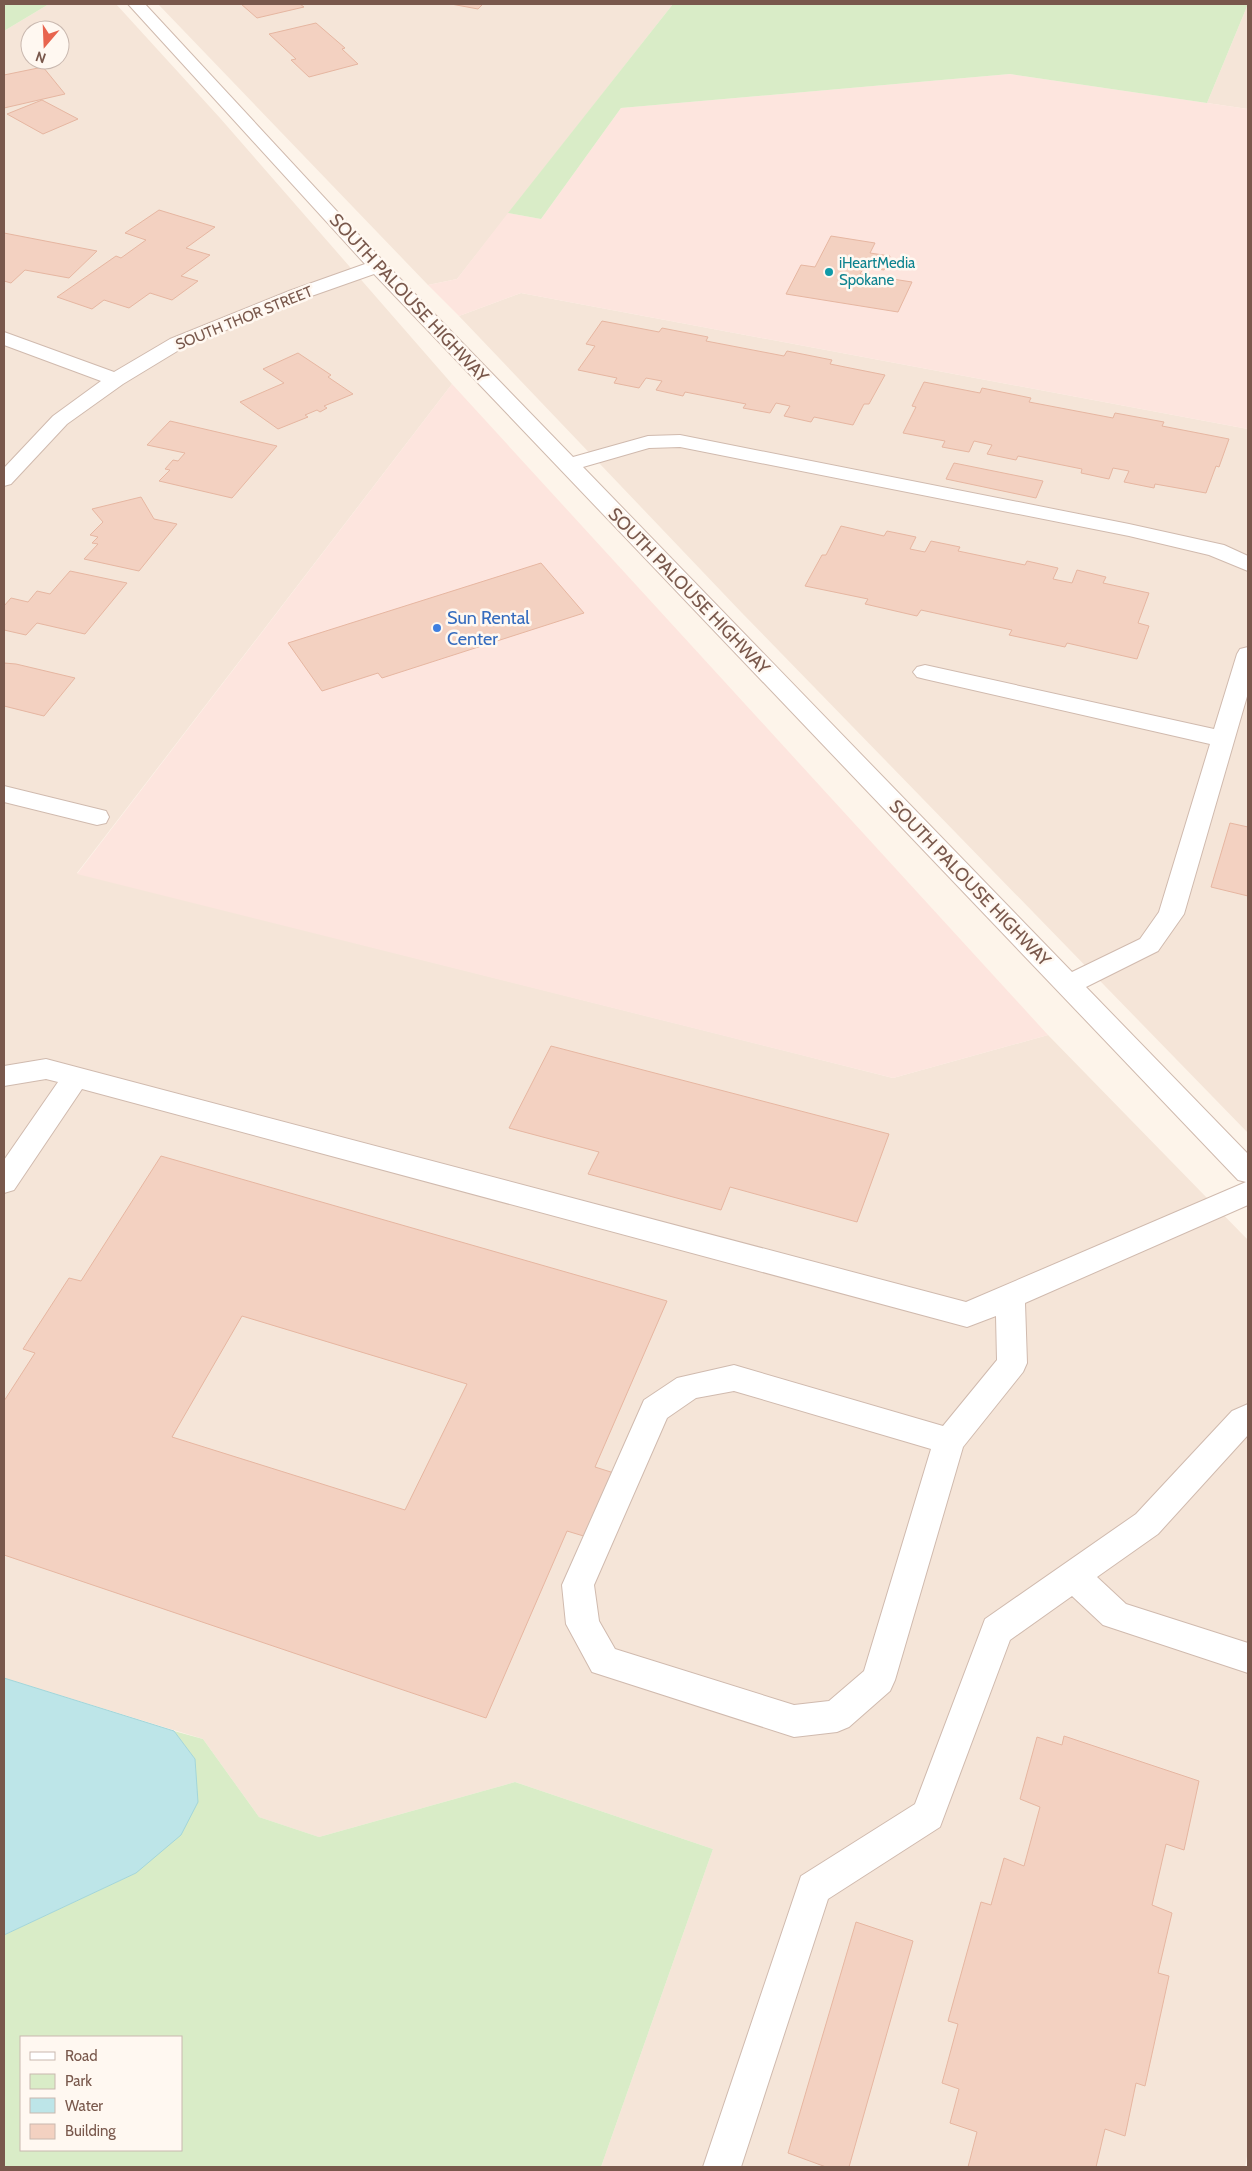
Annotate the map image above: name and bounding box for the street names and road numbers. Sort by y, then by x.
street label: SOUTH PALOUSE HIGHWAY [325,209,494,388]
street label: SOUTH THOR STREET [173,282,315,354]
street label: SOUTH PALOUSE HIGHWAY [604,503,775,679]
street label: SOUTH PALOUSE HIGHWAY [885,795,1056,971]

